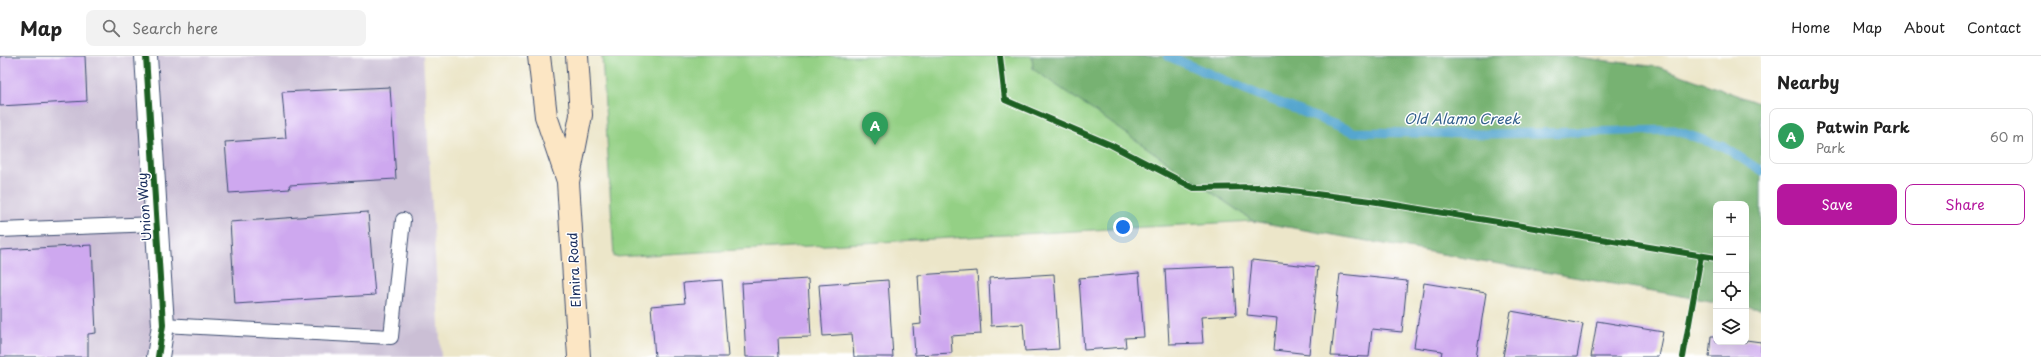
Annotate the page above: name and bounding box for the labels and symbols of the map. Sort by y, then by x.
water label: Old Alamo Creek [1404,108,1521,129]
pin: A [862,112,888,145]
street label: Union Way [132,172,155,242]
your location [1113,217,1133,237]
street label: Elmira Road [562,232,585,308]

